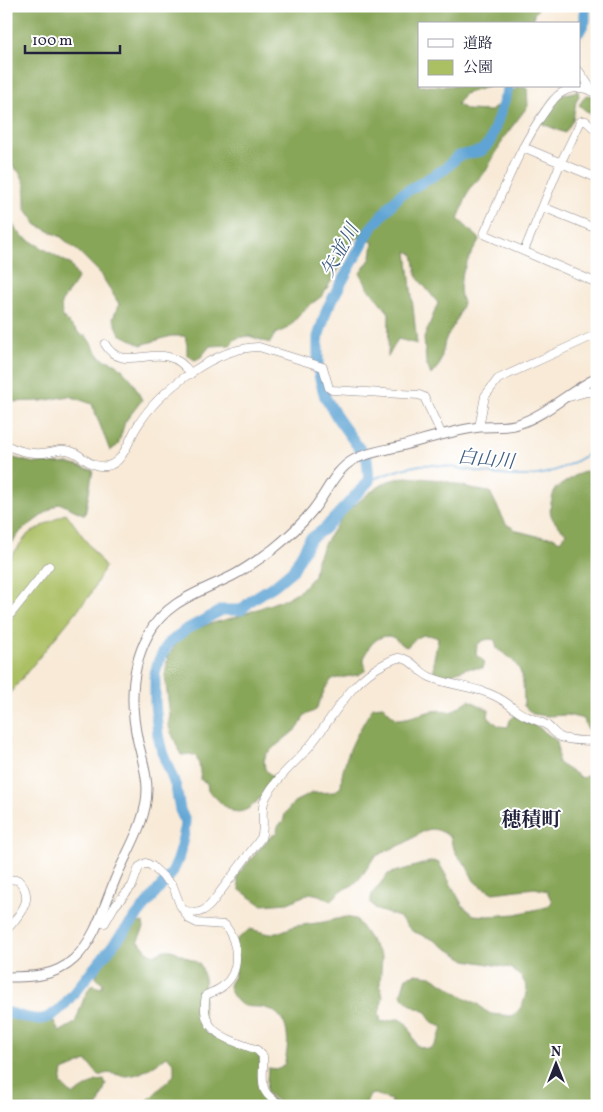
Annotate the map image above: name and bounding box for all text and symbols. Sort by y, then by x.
scale bar [25,22,120,54]
legend [418,22,580,88]
text: 100 m [32,31,72,52]
text: 道路 [463,34,493,55]
text: 公園 [463,58,493,79]
water label: 矢並川 [316,218,367,282]
water label: 白山川 [456,444,517,476]
district label: 穂積町 [501,807,562,835]
north arrow [530,1040,580,1090]
text: N [551,1043,561,1062]

